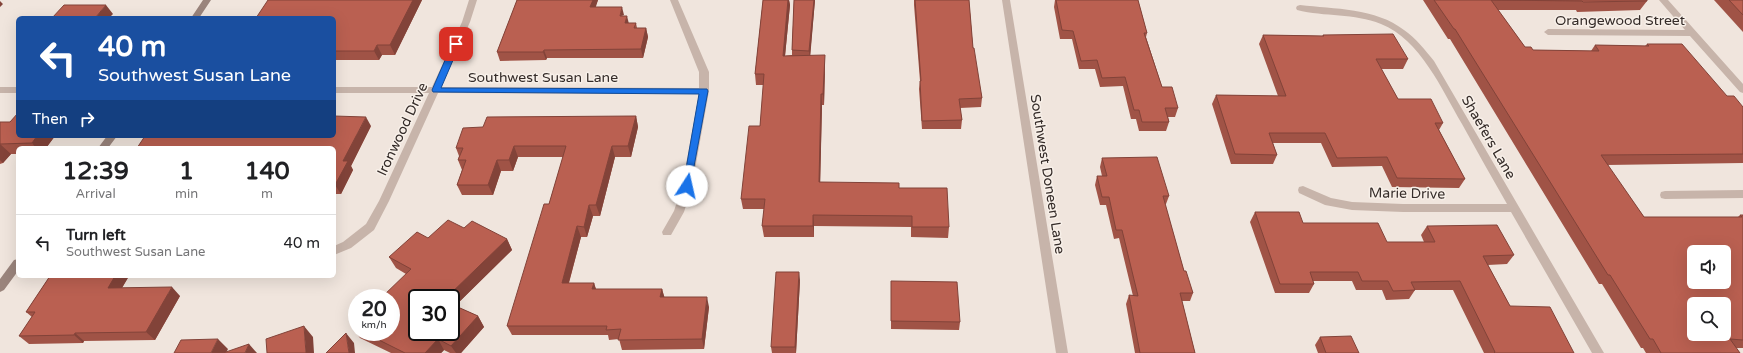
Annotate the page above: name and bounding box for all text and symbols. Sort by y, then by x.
street label: Orangewood Street [1555,12,1686,29]
pin [439,27,473,61]
text: 40 m [98,30,166,64]
icon: left [32,32,84,84]
icon: arrive [445,33,467,55]
text: Southwest Susan Lane [98,64,291,86]
street label: Southwest Susan Lane [468,69,618,86]
street label: Ironwood Drive [373,80,432,179]
street label: Shaefers Lane [1458,92,1519,182]
street label: Southwest Doneen Lane [1026,93,1069,255]
icon: right [76,108,98,130]
text: Then [32,110,68,128]
text: 12:39 [62,157,129,186]
text: 1 [179,157,194,186]
text: 140 [244,157,290,186]
position arrow [666,165,708,207]
street label: Marie Drive [1369,184,1445,203]
text: Arrival [75,186,116,202]
text: min [175,186,198,202]
text: m [261,186,273,202]
text: Turn left [66,226,126,244]
icon: left [32,232,54,254]
text: 40 m [283,234,320,252]
text: Southwest Susan Lane [66,244,205,260]
map controls [1687,245,1731,341]
button: sound [1687,245,1731,289]
speed limit sign: 30 [408,289,460,341]
button: search [1687,297,1731,341]
text: 20 [361,298,387,322]
text: km/h [361,319,387,331]

